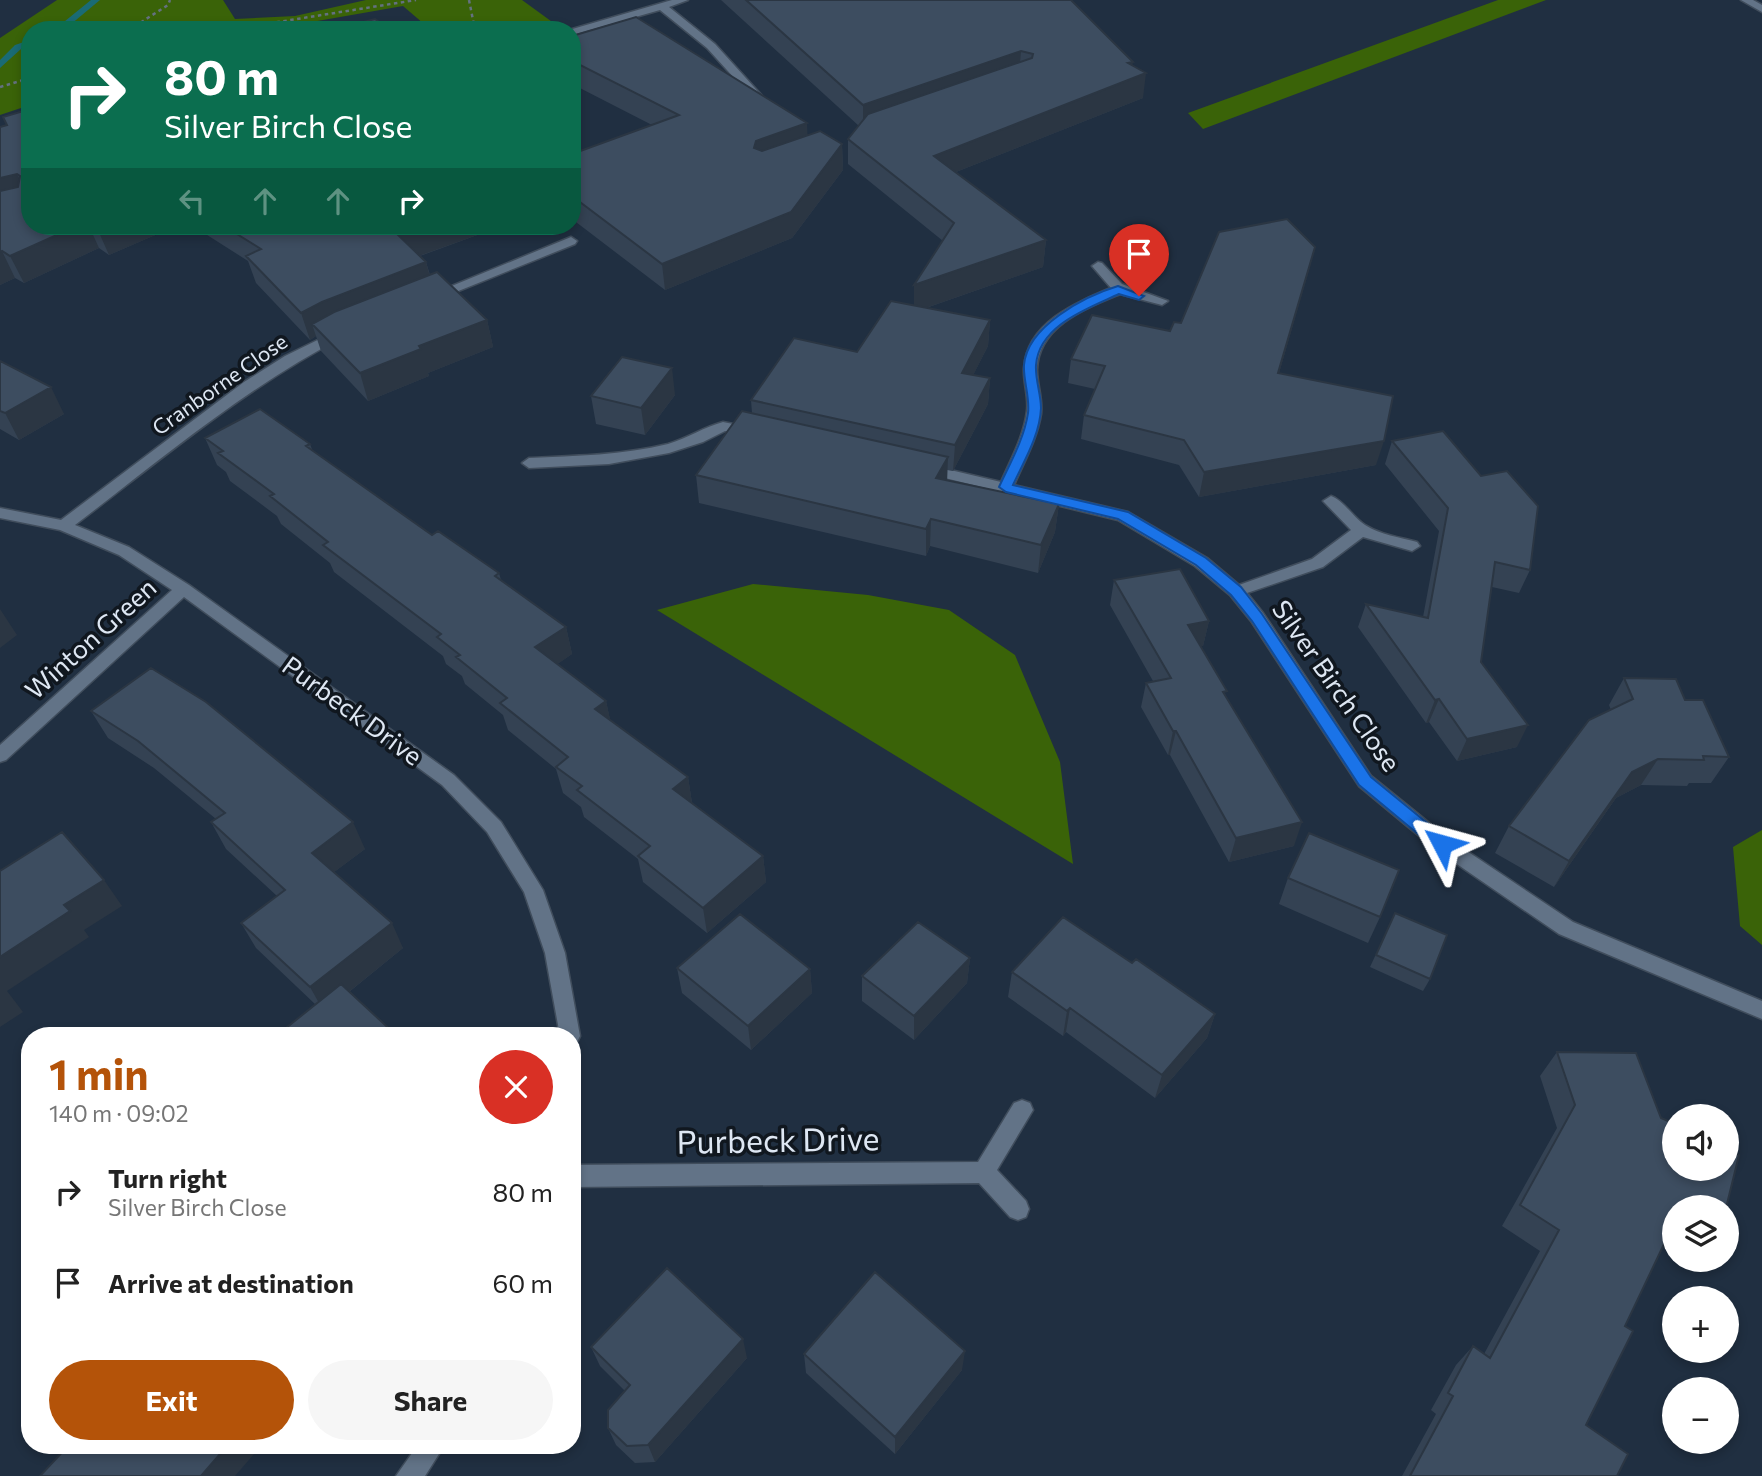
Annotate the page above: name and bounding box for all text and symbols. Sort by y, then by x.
text: 80 m [164,45,279,105]
icon: right [49,49,140,140]
text: Silver Birch Close [164,105,412,145]
icon: left [173,182,211,220]
icon: ahead [246,182,284,220]
icon: ahead [319,182,357,220]
icon: right [392,182,430,220]
pin [1109,224,1169,296]
icon: arrive [1120,235,1158,273]
street label: Cranborne Close [147,328,291,440]
street label: Winton Green [18,571,162,705]
street label: Silver Birch Close [1267,594,1408,777]
street label: Purbeck Drive [277,649,429,771]
position arrow [1405,807,1479,881]
text: 1 min [49,1047,149,1099]
button: close [479,1050,553,1124]
text: 140 m · 09:02 [49,1099,188,1127]
map controls [1662,1104,1739,1454]
button: sound [1662,1104,1739,1181]
street label: Purbeck Drive [676,1117,880,1161]
text: Turn right [108,1162,227,1193]
icon: right [49,1173,87,1211]
text: 80 m [493,1176,553,1207]
text: Silver Birch Close [108,1193,287,1221]
button: layers [1662,1195,1739,1272]
icon: arrive [49,1264,87,1302]
text: Arrive at destination [108,1267,354,1298]
text: 60 m [493,1267,553,1298]
button: + [1662,1286,1739,1363]
button: Exit [49,1360,294,1440]
button: Share [308,1360,553,1440]
button: − [1662,1377,1739,1454]

